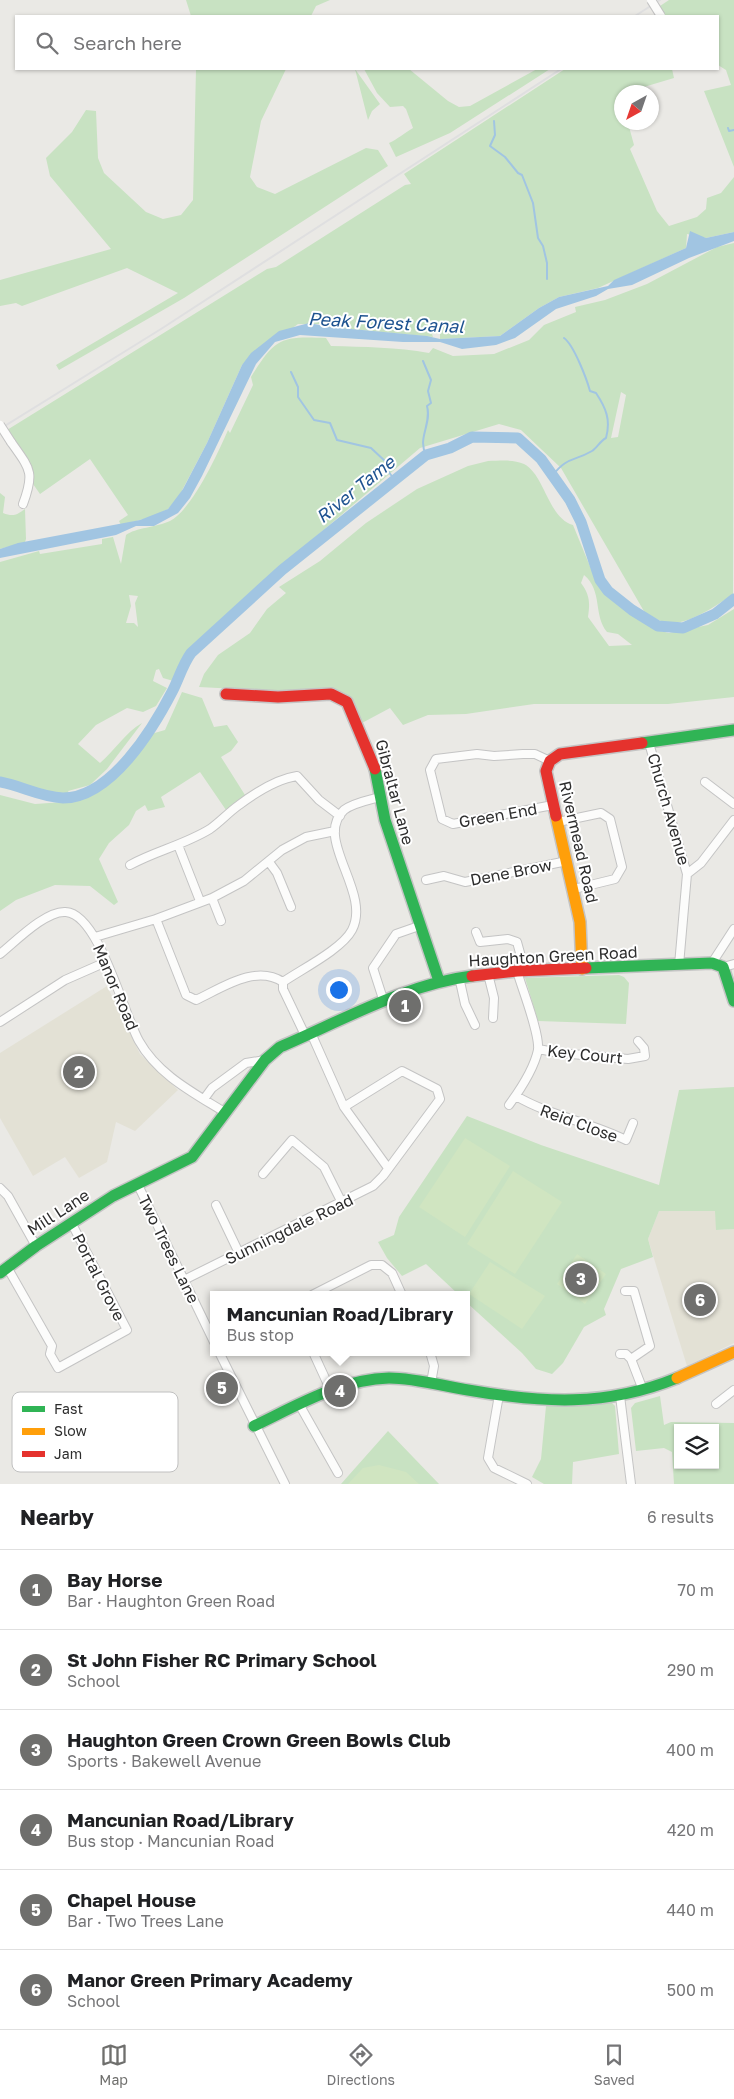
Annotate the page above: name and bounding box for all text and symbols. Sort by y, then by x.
search box [15,15,719,70]
icon: search [33,29,61,57]
text: Search here [73,31,182,54]
north arrow [614,85,659,130]
water label: Peak Forest Canal [307,307,466,337]
water label: River Tame [311,450,400,527]
street label: Gibraltar Lane [371,737,419,847]
street label: Church Avenue [643,751,695,867]
street label: Rivermead Road [555,779,603,905]
street label: Green End [457,798,539,832]
street label: Dene Brow [468,854,554,890]
street label: Manor Road [89,941,143,1033]
street label: Haughton Green Road [468,942,638,970]
your location [326,977,352,1003]
pin: 1 [389,987,421,1025]
street label: Key Court [546,1040,624,1068]
pin: 2 [63,1053,95,1091]
street label: Reid Close [537,1100,621,1146]
street label: Mill Lane [23,1185,93,1239]
street label: Sunningdale Road [222,1189,356,1269]
street label: Two Trees Lane [134,1192,204,1306]
street label: Portal Grove [68,1230,130,1324]
pin: 3 [565,1260,597,1298]
pin: 6 [684,1281,716,1319]
popup [210,1291,470,1356]
text: Mancunian Road/Library [227,1302,453,1325]
text: Bus stop [227,1325,294,1345]
pin: 5 [206,1369,238,1407]
pin: 4 [324,1372,356,1410]
legend [12,1392,178,1472]
text: Fast [54,1400,83,1417]
text: Slow [54,1422,87,1439]
map controls [674,1424,719,1469]
button: layers [674,1424,719,1469]
text: Jam [54,1445,82,1462]
text: Nearby [20,1504,94,1530]
text: 6 results [647,1507,714,1527]
text: Bay Horse [67,1568,162,1591]
text: 1 [32,1580,40,1600]
text: 70 m [677,1580,714,1600]
text: Bar · Haughton Green Road [67,1591,275,1611]
text: St John Fisher RC Primary School [67,1648,377,1671]
text: 2 [31,1660,41,1680]
text: 290 m [667,1660,714,1680]
text: School [67,1671,120,1691]
text: Haughton Green Crown Green Bowls Club [67,1728,451,1751]
text: 3 [31,1740,41,1760]
text: 400 m [666,1740,714,1760]
text: Sports · Bakewell Avenue [67,1751,261,1771]
text: Mancunian Road/Library [67,1808,294,1831]
text: 4 [31,1820,41,1840]
text: 420 m [667,1820,714,1840]
text: Bus stop · Mancunian Road [67,1831,274,1851]
text: Chapel House [67,1888,196,1911]
text: 5 [31,1900,41,1920]
text: 440 m [666,1900,714,1920]
text: Bar · Two Trees Lane [67,1911,224,1931]
text: Manor Green Primary Academy [67,1968,353,1991]
text: 6 [31,1980,41,2000]
text: 500 m [667,1980,714,2000]
text: School [67,1991,120,2011]
tab: Map [99,2041,128,2088]
tab: Directions [327,2041,395,2088]
tab: Saved [594,2041,635,2088]

